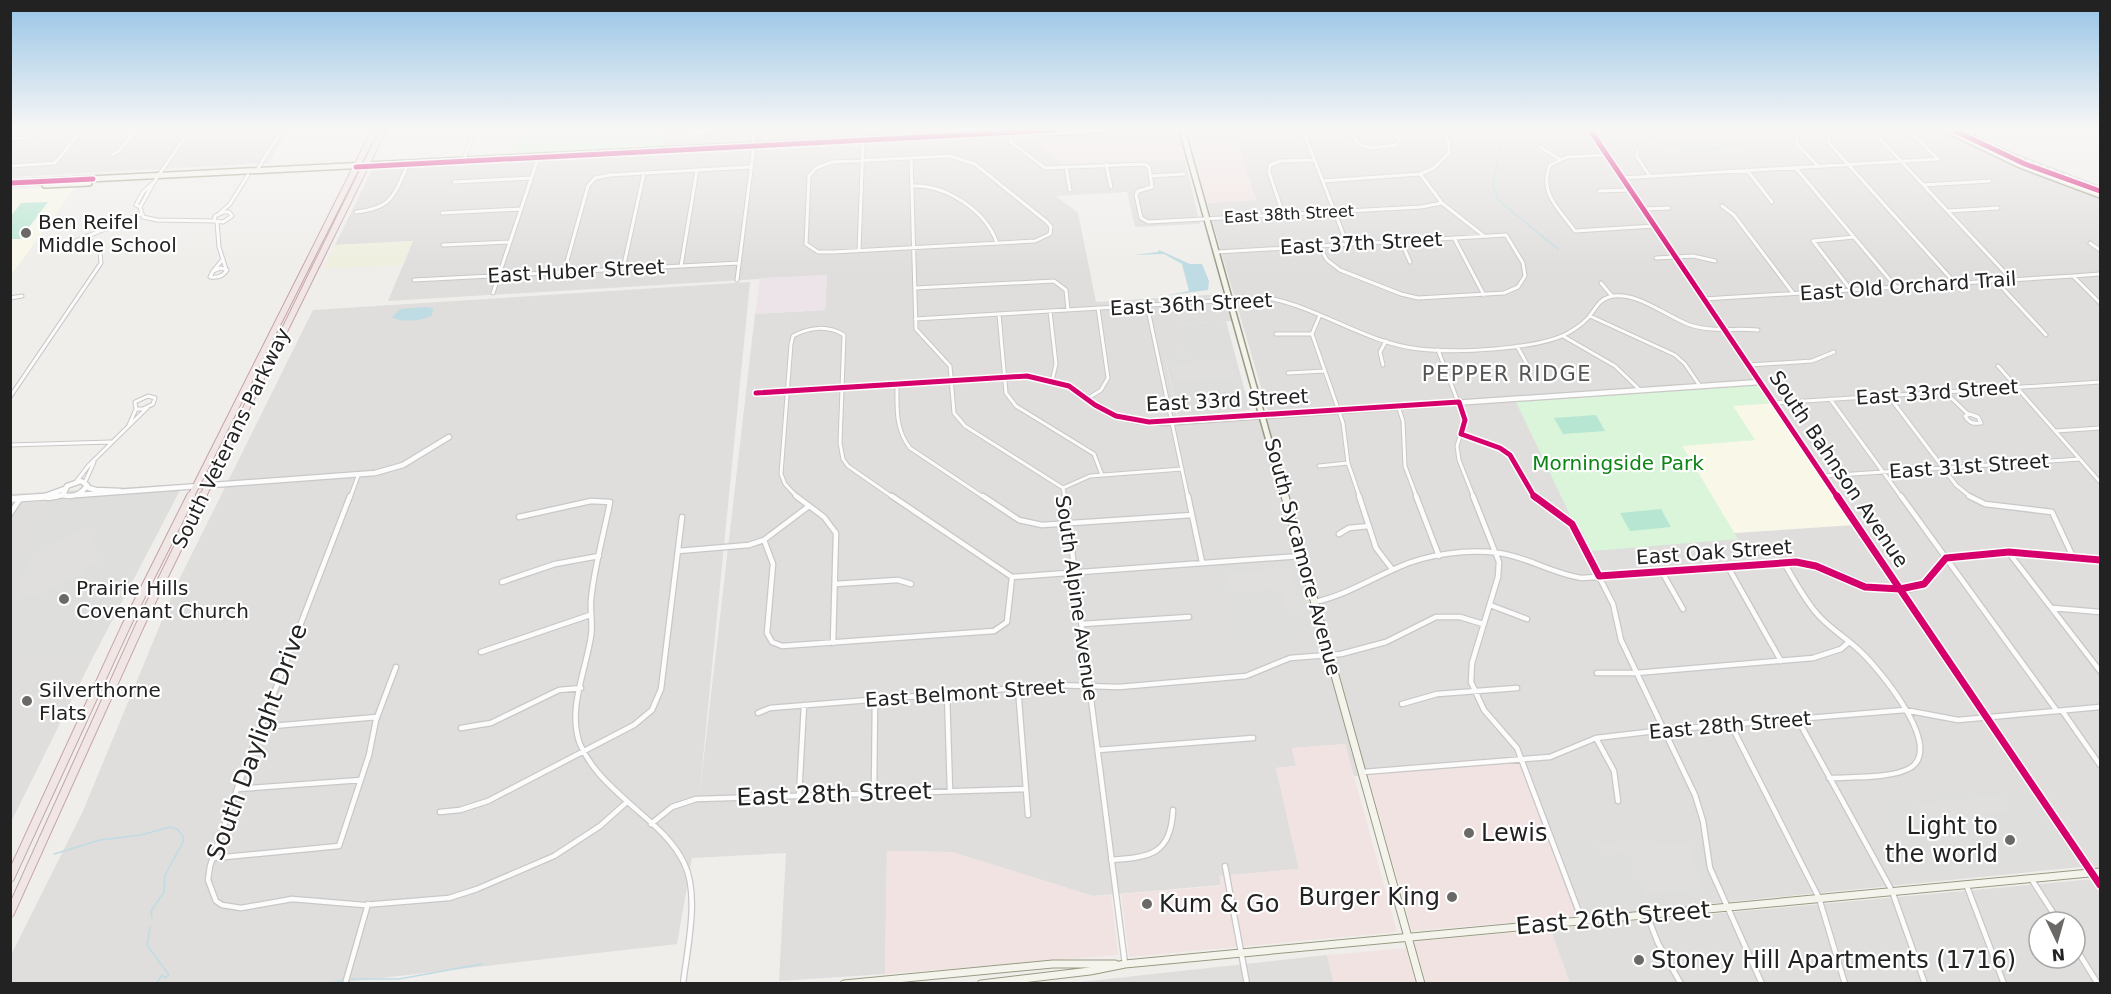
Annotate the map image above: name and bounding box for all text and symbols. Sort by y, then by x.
street label: East 38th Street [1224,201,1354,227]
place label: Ben Reifel Middle School [38,210,177,257]
marker: Ben Reifel Middle School [19,226,33,240]
street label: East 37th Street [1279,227,1443,259]
street label: East Huber Street [487,254,665,288]
street label: East Old Orchard Trail [1799,266,2017,306]
street label: East 36th Street [1109,288,1273,320]
street label: South Veterans Parkway [167,324,295,552]
district label: PEPPER RIDGE [1422,362,1592,386]
street label: South Bahnson Avenue [1764,366,1914,572]
street label: East 33rd Street [1855,374,2019,410]
street label: East 33rd Street [1145,384,1309,416]
street label: South Sycamore Avenue [1260,436,1346,678]
street label: East 31st Street [1888,448,2050,484]
park label: Morningside Park [1532,451,1704,475]
street label: South Alpine Avenue [1051,494,1103,702]
street label: East Oak Street [1635,535,1793,569]
place label: Prairie Hills Covenant Church [76,576,249,623]
marker: Prairie Hills Covenant Church [57,592,71,606]
street label: South Daylight Drive [201,620,313,864]
street label: East Belmont Street [864,674,1066,712]
place label: Silverthorne Flats [39,678,161,725]
marker: Silverthorne Flats [20,694,34,708]
street label: East 28th Street [1648,706,1812,744]
street label: East 28th Street [736,777,932,811]
place label: Light to the world [1885,812,1998,868]
place label: Lewis [1481,819,1548,847]
marker: Lewis [1462,826,1476,840]
marker: Light to the world [2003,833,2017,847]
place label: Burger King [1299,883,1440,911]
place label: Kum & Go [1159,890,1279,918]
marker: Burger King [1445,890,1459,904]
street label: East 26th Street [1515,896,1711,940]
marker: Kum & Go [1140,897,1154,911]
north arrow [2027,910,2087,970]
text: N [2051,944,2066,964]
place label: Stoney Hill Apartments (1716) [1651,946,2016,974]
marker: Stoney Hill Apartments (1716) [1632,953,1646,967]

